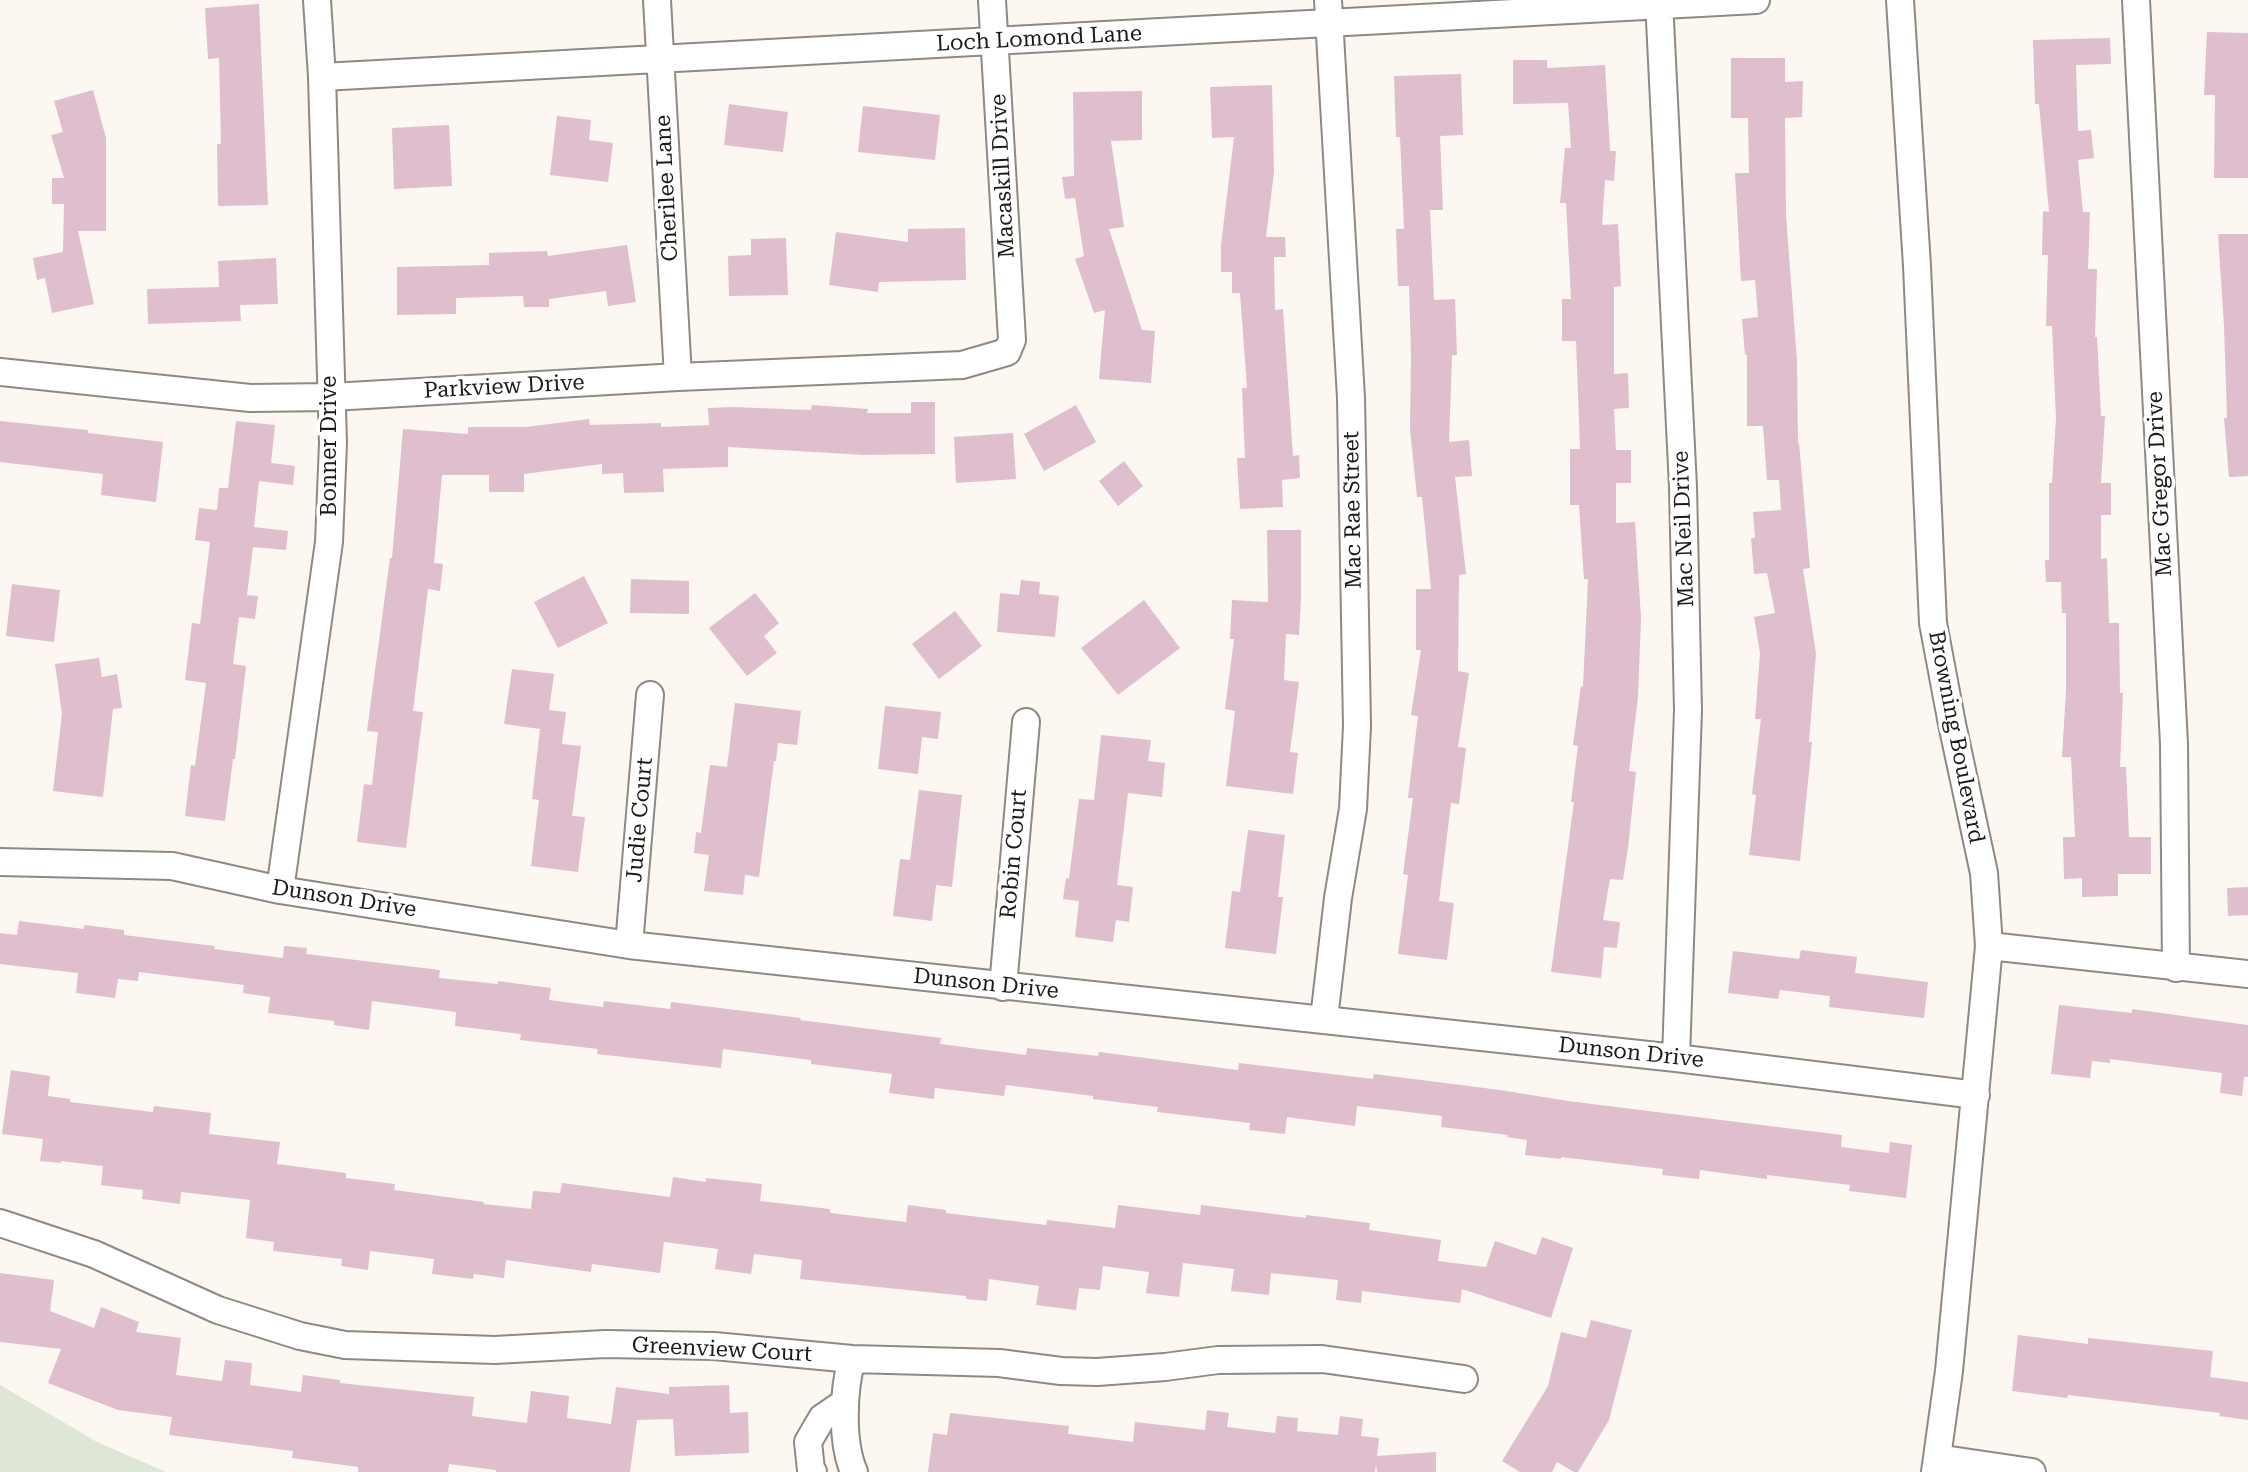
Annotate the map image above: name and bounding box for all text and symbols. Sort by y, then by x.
street label: Loch Lomond Lane [935,20,1143,58]
street label: Macaskill Drive [986,93,1020,259]
street label: Cherilee Lane [650,114,684,262]
street label: Parkview Drive [423,370,585,404]
street label: Bonner Drive [317,376,343,516]
street label: Mac Gregor Drive [2142,391,2178,577]
street label: Mac Rae Street [1338,431,1368,589]
street label: Mac Neil Drive [1668,450,1700,608]
street label: Browning Boulevard [1922,628,1990,846]
street label: Judie Court [621,756,659,884]
street label: Robin Court [995,788,1033,920]
street label: Dunson Drive [270,875,418,923]
street label: Dunson Drive [912,963,1060,1005]
street label: Dunson Drive [1557,1032,1705,1074]
street label: Greenview Court [631,1332,813,1368]

